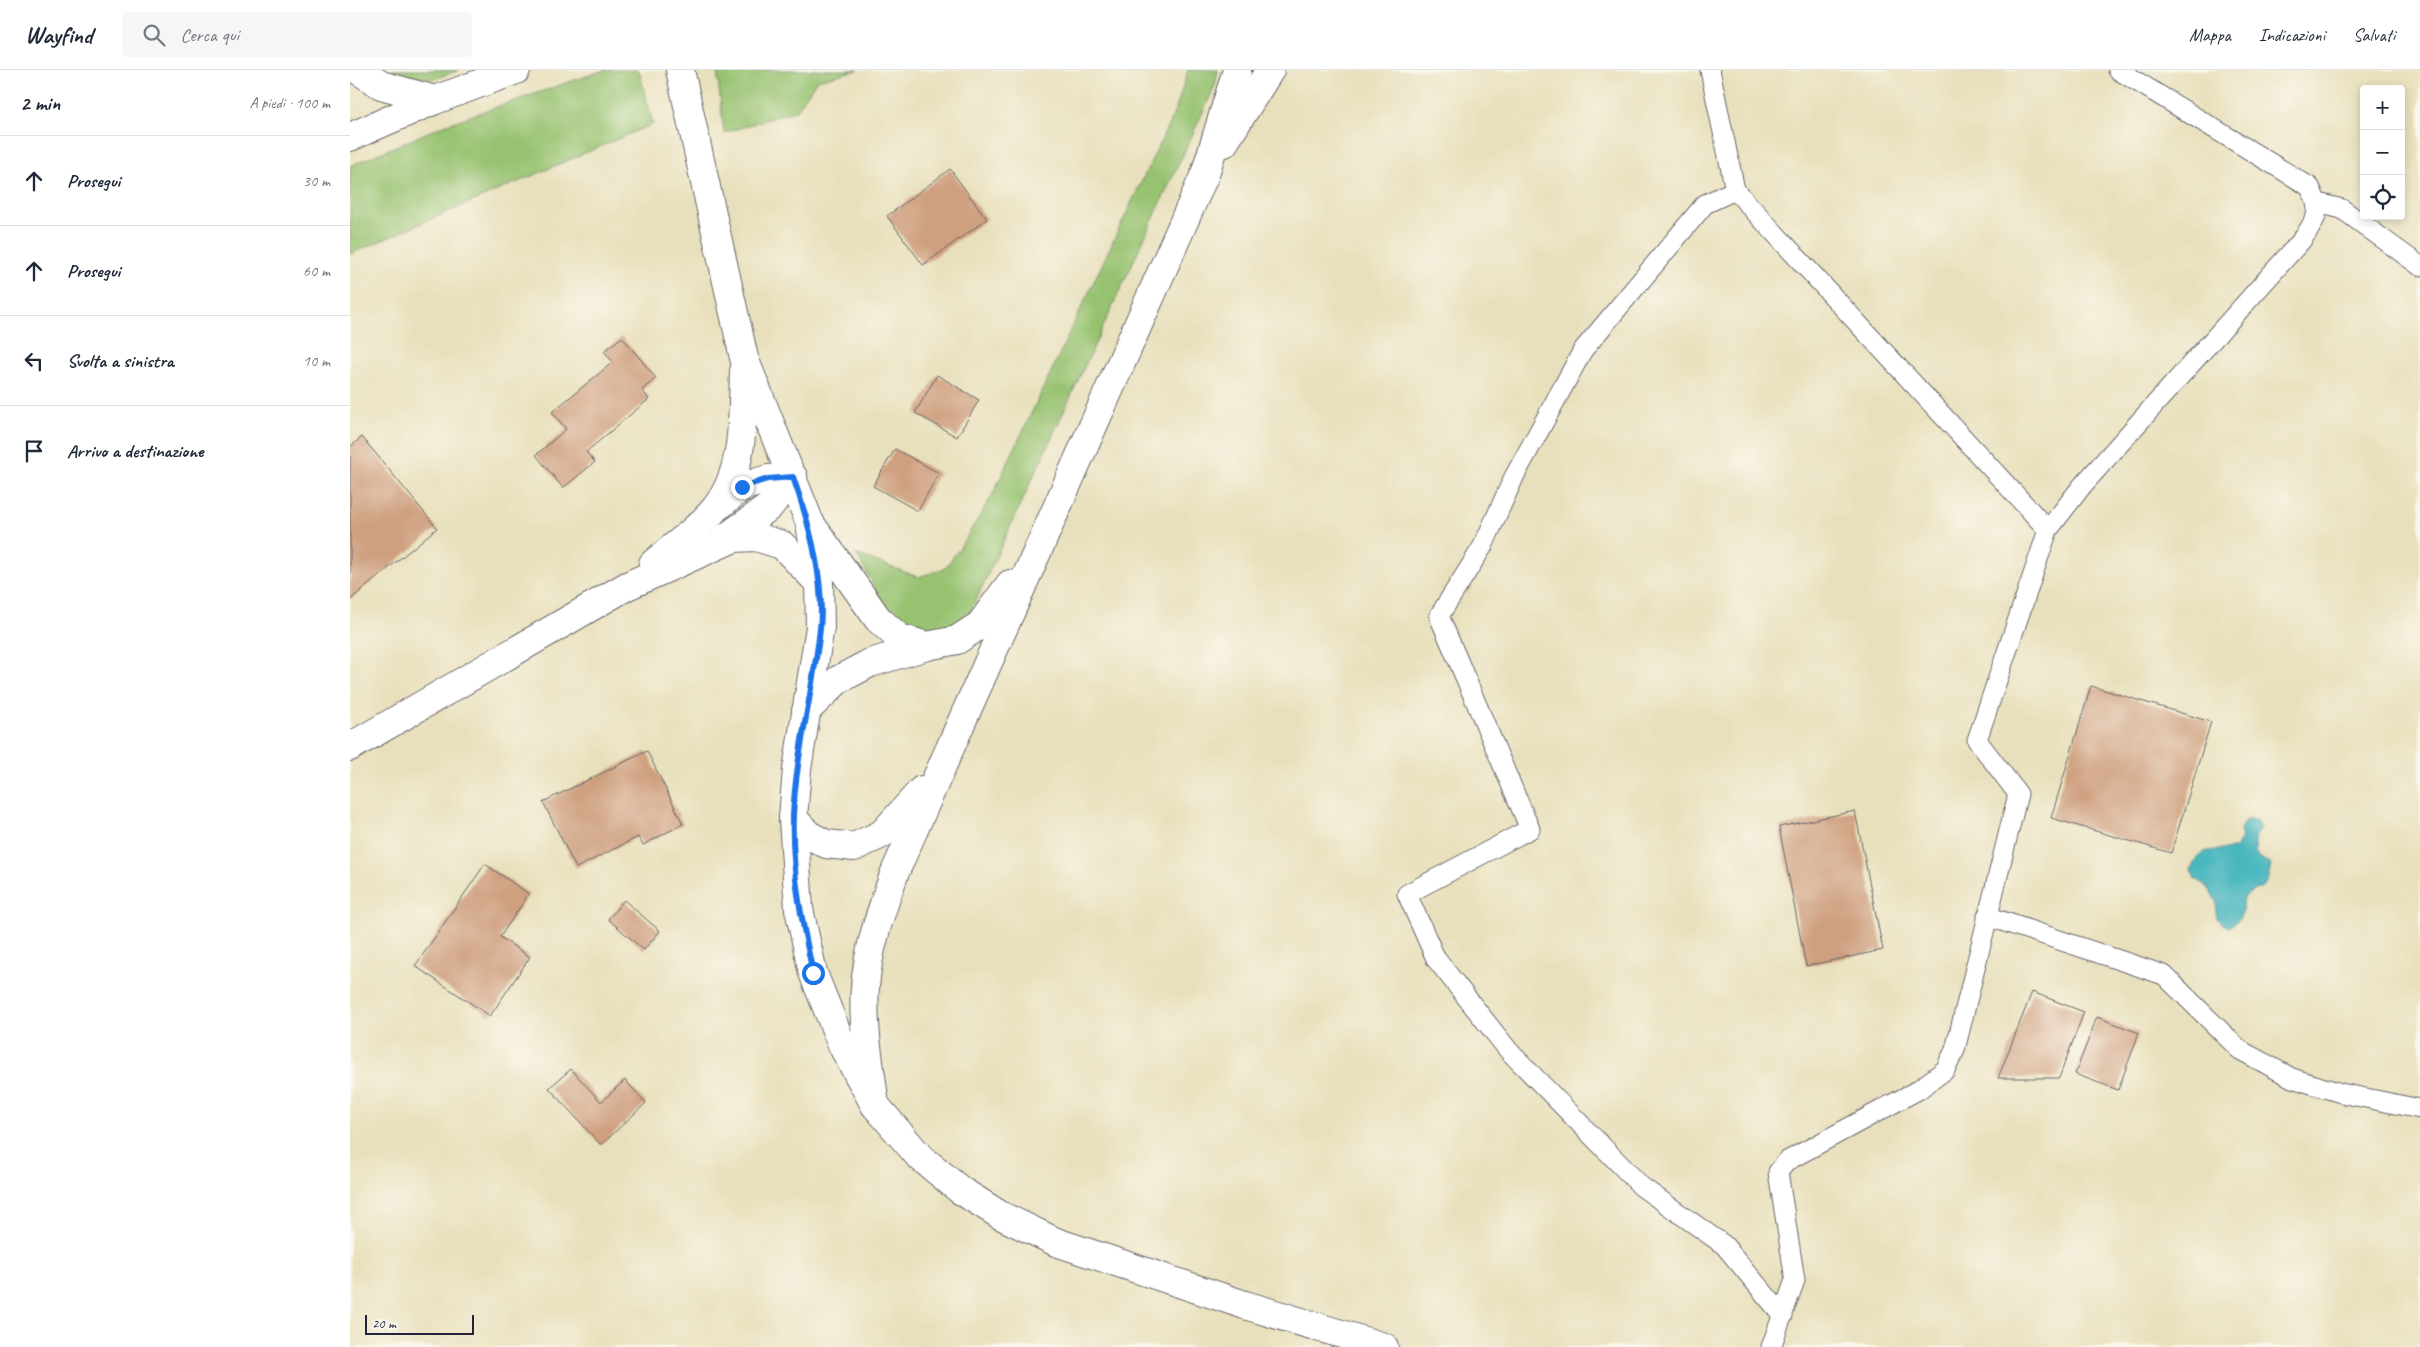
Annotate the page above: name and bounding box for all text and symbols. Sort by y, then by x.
search box [122,12,472,57]
text: Wayfind [25,20,92,50]
icon: search [140,21,168,49]
text: Cerca qui [180,23,239,47]
text: Mappa [2189,24,2231,46]
text: Indicazioni [2259,24,2325,46]
text: Salvati [2353,24,2395,46]
map controls [2360,85,2405,220]
button: + [2360,85,2405,130]
text: 2 min [20,90,60,116]
text: A piedi · 100 m [249,93,330,113]
button: − [2360,130,2405,175]
icon: ahead [20,167,48,195]
text: Prosegui [67,169,120,193]
text: 30 m [303,171,330,191]
button: locate [2360,175,2405,220]
icon: ahead [20,257,48,285]
text: Prosegui [67,259,120,283]
text: 60 m [303,261,330,281]
icon: left [20,347,48,375]
text: Svolta a sinistra [67,349,174,373]
text: 10 m [303,351,330,371]
icon: arrive [20,437,48,465]
text: Arrivo a destinazione [67,439,203,463]
route end [731,476,754,499]
route start [802,962,825,985]
scale bar [365,1312,474,1335]
text: 20 m [372,1315,396,1332]

